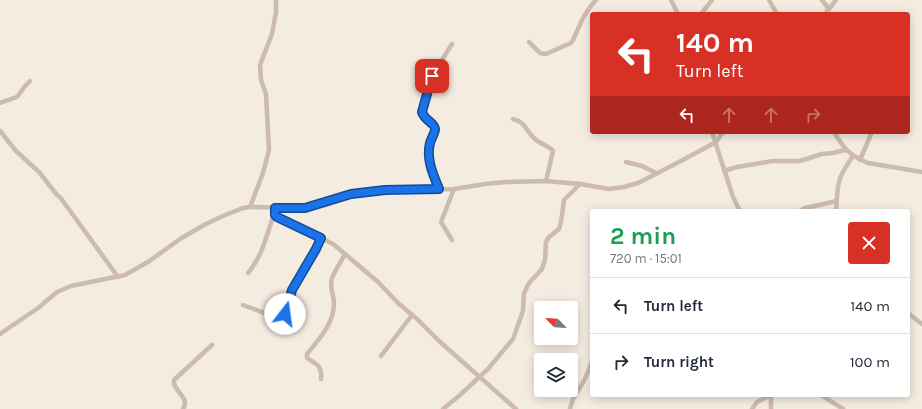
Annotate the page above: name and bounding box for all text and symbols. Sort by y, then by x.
text: 140 m [676,26,754,59]
icon: left [610,28,662,80]
pin [415,59,449,93]
text: Turn left [676,60,744,82]
icon: arrive [421,65,443,87]
icon: left [676,104,698,126]
icon: ahead [718,104,740,126]
icon: ahead [760,104,782,126]
icon: right [802,104,824,126]
text: 2 min [610,222,676,250]
button: close [848,222,890,264]
text: 720 m · 15:01 [610,251,682,266]
position arrow [264,293,306,335]
icon: left [610,295,632,317]
text: Turn left [644,297,703,315]
text: 140 m [850,297,890,315]
north arrow [534,301,578,345]
map controls [534,301,578,397]
icon: right [610,351,632,373]
button: layers [534,353,578,397]
text: Turn right [644,353,714,371]
text: 100 m [850,353,890,371]

